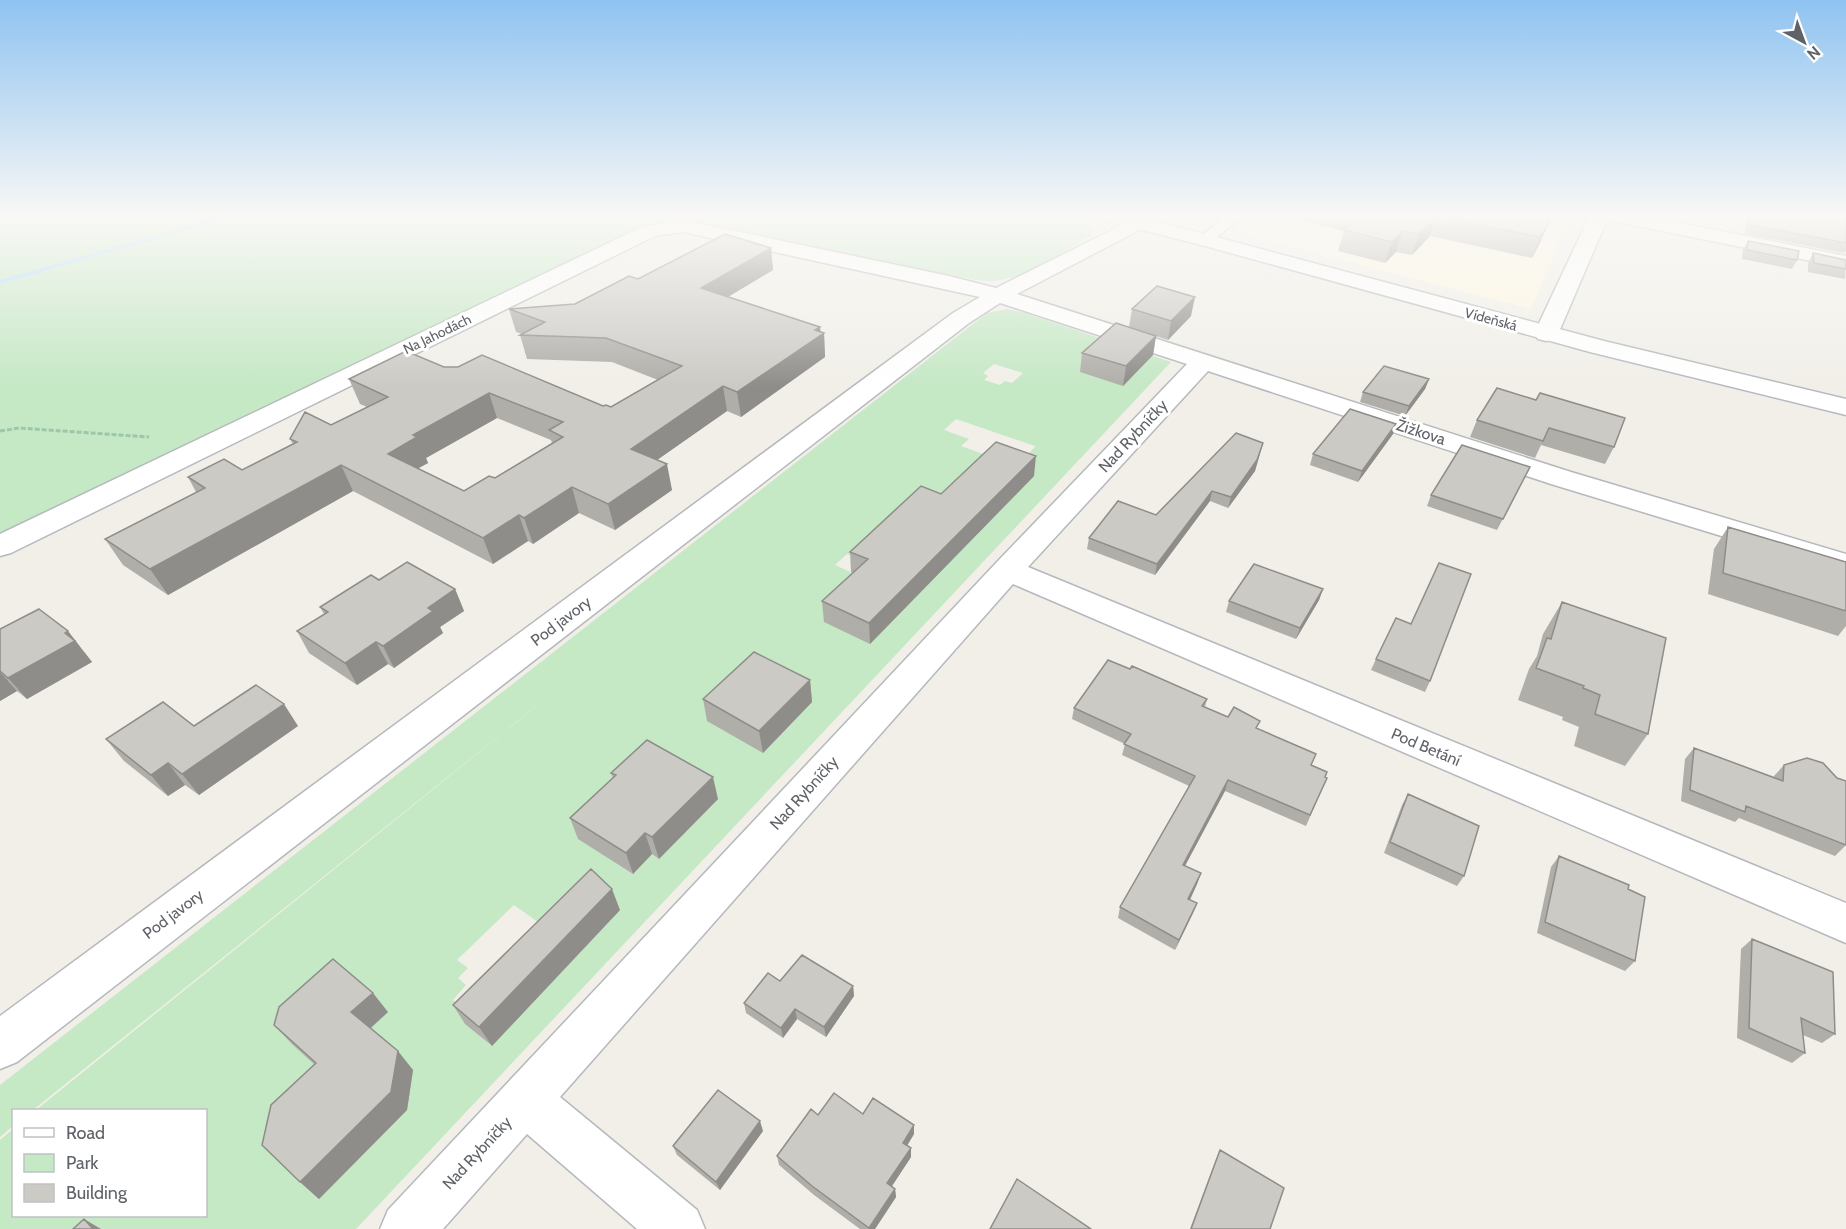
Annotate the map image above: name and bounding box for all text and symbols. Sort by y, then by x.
north arrow [1774,12,1834,72]
text: N [1803,42,1824,64]
street label: Vídeňská [1463,303,1519,335]
street label: Na Jahodách [400,310,474,358]
street label: Nad Rybníčky [1094,396,1172,476]
street label: Žižkova [1394,415,1448,449]
street label: Pod javory [527,592,595,650]
street label: Pod Betání [1389,724,1464,770]
street label: Nad Rybníčky [766,752,842,834]
street label: Pod javory [139,885,207,943]
legend [12,1109,207,1217]
street label: Nad Rybníčky [438,1113,516,1193]
text: Road [66,1122,105,1144]
text: Park [66,1152,99,1174]
text: Building [66,1182,128,1204]

